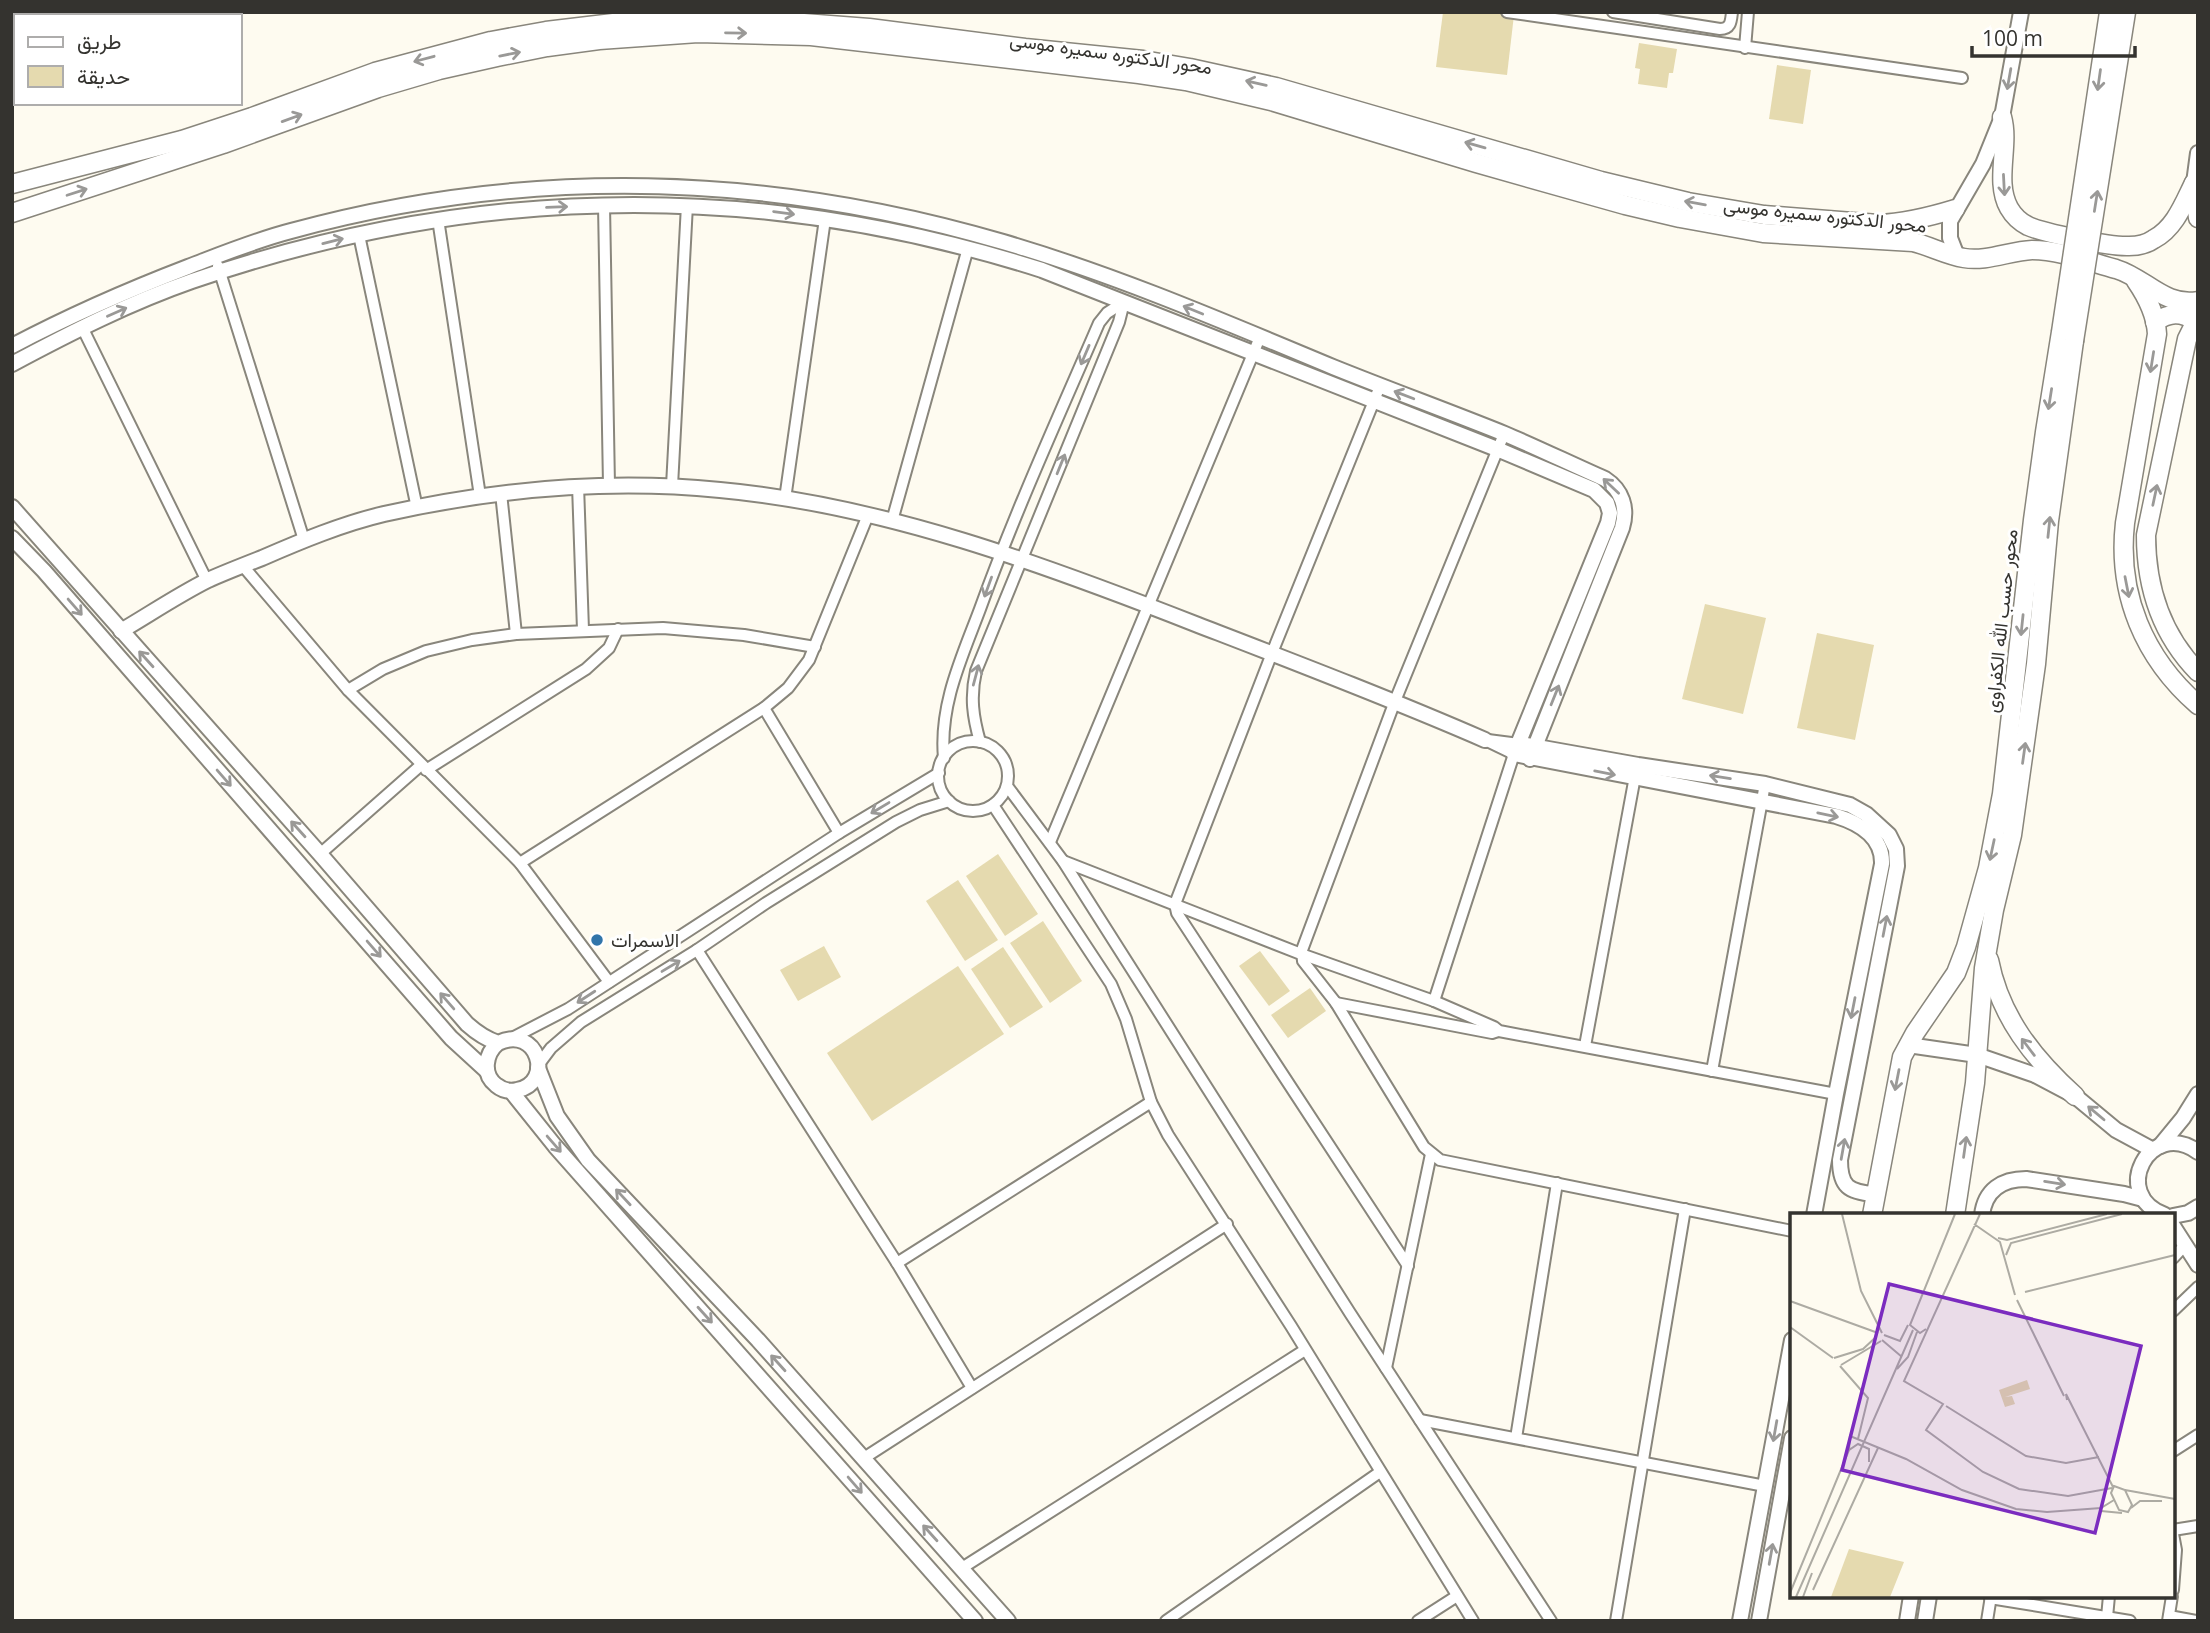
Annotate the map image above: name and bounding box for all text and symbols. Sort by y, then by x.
legend [14,14,242,105]
scale bar [1972,14,2135,58]
text: 100 m [1982,24,2043,52]
street label: محور الدكتوره سميره موسى [1008,26,1214,80]
text: طريق [77,27,122,55]
one-way arrow [725,27,748,40]
one-way arrow [498,47,521,60]
one-way arrow [414,53,436,66]
text: حديقة [77,62,130,90]
one-way arrow [2002,67,2016,90]
one-way arrow [2092,68,2105,91]
one-way arrow [1245,75,1268,89]
one-way arrow [281,111,303,124]
one-way arrow [1464,137,1486,150]
one-way arrow [1997,173,2010,196]
one-way arrow [66,185,88,198]
one-way arrow [2090,190,2103,213]
street label: محور الدكتوره سميره موسى [1722,191,1928,239]
one-way arrow [1684,196,1707,209]
one-way arrow [545,200,568,213]
one-way arrow [772,207,795,220]
one-way arrow [321,234,344,247]
one-way arrow [1182,303,1204,316]
one-way arrow [106,305,127,318]
one-way arrow [1078,344,1091,365]
one-way arrow [2145,350,2158,373]
one-way arrow [2043,387,2056,410]
one-way arrow [1393,388,1415,401]
one-way arrow [1055,454,1068,476]
one-way arrow [1603,478,1621,495]
one-way arrow [2148,484,2162,507]
one-way arrow [2043,516,2056,539]
street label: محور حسب الله الكفراوى [1978,528,2024,714]
one-way arrow [2121,575,2134,598]
one-way arrow [980,576,993,598]
one-way arrow [67,598,83,616]
one-way arrow [2015,613,2028,635]
one-way arrow [138,650,154,668]
one-way arrow [970,665,983,687]
one-way arrow [1549,685,1562,707]
one-way arrow [2017,742,2030,765]
one-way arrow [1593,767,1616,780]
one-way arrow [216,769,232,787]
one-way arrow [1709,771,1732,784]
one-way arrow [871,802,891,816]
one-way arrow [1816,809,1839,823]
one-way arrow [290,820,306,838]
one-way arrow [1985,838,1999,861]
one-way arrow [1879,915,1892,938]
place label: الاسمرات [611,927,679,953]
marker: الاسمرات [589,932,605,948]
one-way arrow [366,940,382,958]
one-way arrow [661,958,681,972]
one-way arrow [576,991,596,1005]
one-way arrow [439,992,455,1010]
one-way arrow [1846,996,1860,1019]
one-way arrow [2021,1038,2035,1057]
one-way arrow [1890,1068,1903,1091]
one-way arrow [2087,1105,2105,1121]
one-way arrow [546,1135,562,1153]
one-way arrow [1959,1136,1972,1159]
one-way arrow [1836,1138,1850,1161]
one-way arrow [2043,1177,2065,1190]
one-way arrow [615,1189,632,1206]
inset map [1790,1213,2175,1598]
one-way arrow [696,1306,713,1323]
one-way arrow [770,1355,787,1372]
one-way arrow [1768,1419,1781,1442]
one-way arrow [847,1476,863,1494]
one-way arrow [923,1524,939,1542]
one-way arrow [1765,1543,1778,1566]

